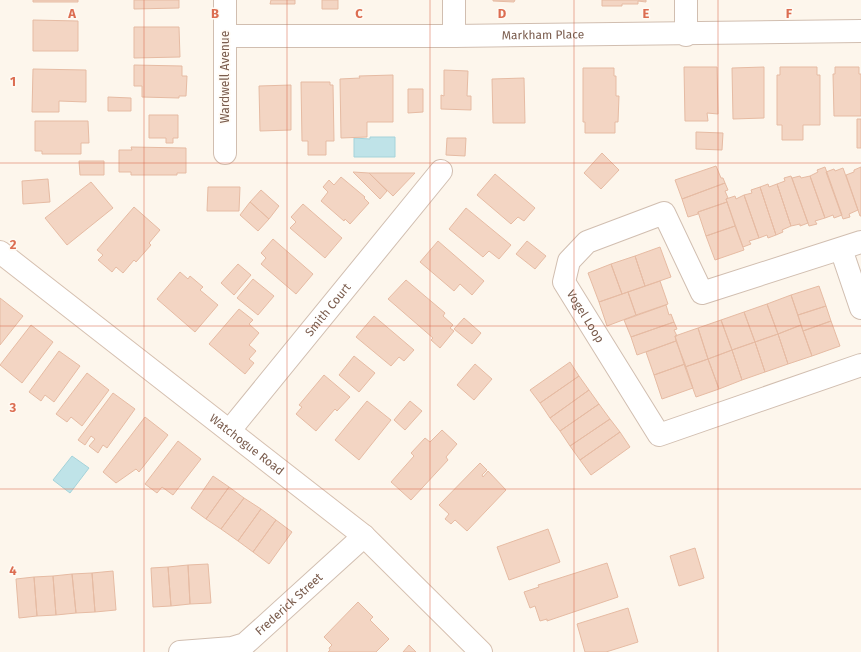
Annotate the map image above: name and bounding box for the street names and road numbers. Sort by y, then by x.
street label: Markham Place [502,27,584,42]
street label: Wardwell Avenue [218,31,232,123]
street label: Smith Court [302,280,354,339]
street label: Vogel Loop [564,287,607,345]
street label: Watchogue Road [207,411,287,478]
street label: Frederick Street [252,570,326,638]

